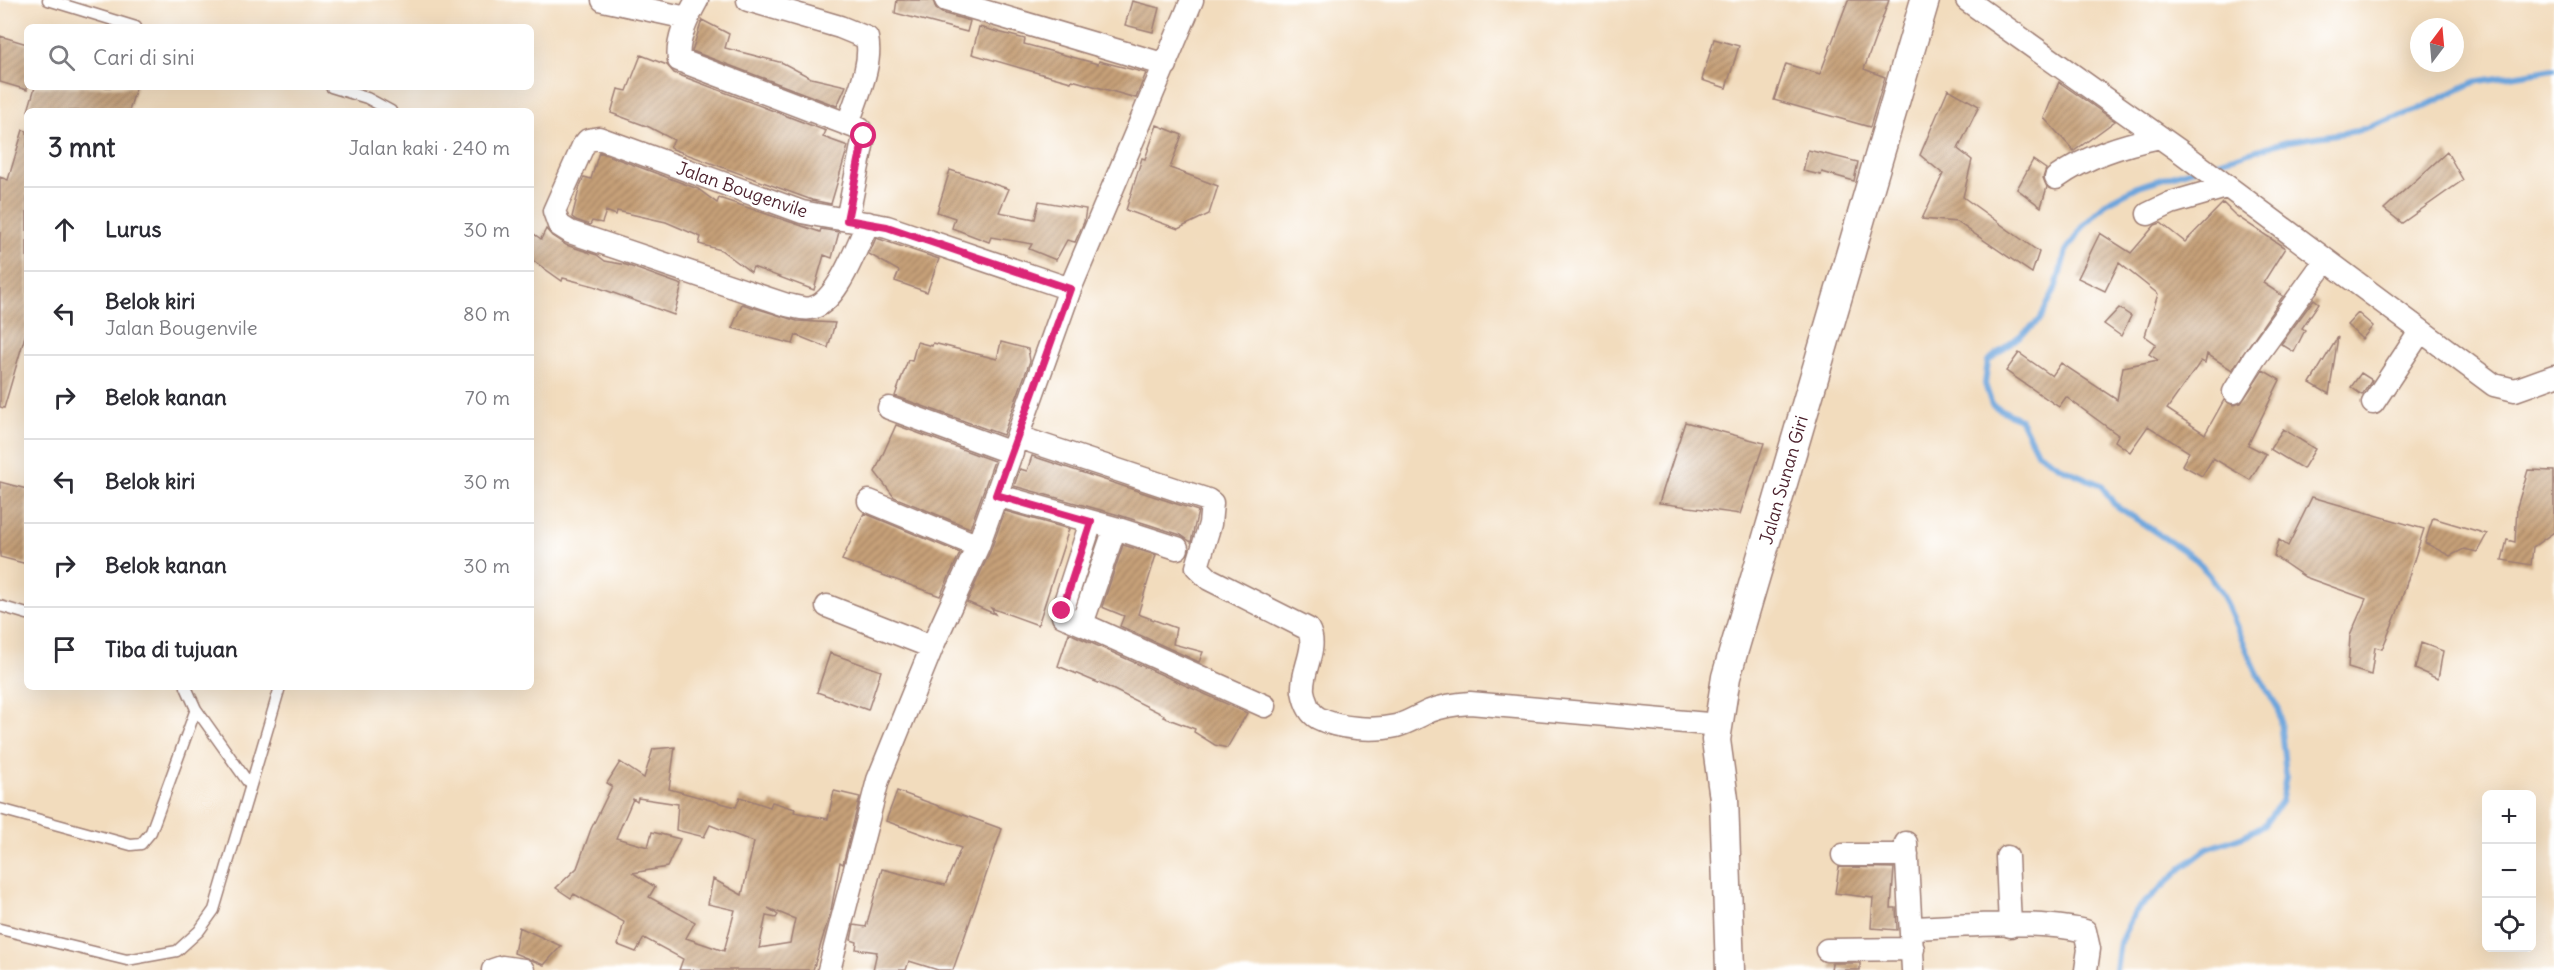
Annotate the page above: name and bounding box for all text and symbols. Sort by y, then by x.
north arrow [2410,18,2464,72]
search box [24,24,534,90]
icon: search [45,41,78,74]
text: Cari di sini [93,43,195,71]
route start [850,122,876,148]
text: 3 mnt [48,131,115,164]
text: Jalan kaki · 240 m [348,135,510,160]
street label: Jalan Bougenvile [674,156,811,223]
icon: ahead [48,213,81,246]
text: Lurus [105,215,161,243]
text: 30 m [463,217,510,242]
text: Belok kiri [105,287,195,315]
icon: left [48,297,81,330]
text: 80 m [463,301,510,326]
text: Jalan Bougenvile [105,315,258,340]
icon: right [48,381,81,414]
text: Belok kanan [105,383,227,411]
text: 70 m [465,385,510,410]
street label: Jalan Sunan Giri [1754,413,1813,547]
icon: left [48,465,81,498]
text: Belok kiri [105,467,195,495]
text: 30 m [463,469,510,494]
icon: right [48,549,81,582]
text: Belok kanan [105,551,227,579]
text: 30 m [463,553,510,578]
route end [1048,597,1074,623]
icon: arrive [48,633,81,666]
text: Tiba di tujuan [105,635,238,663]
map controls [2482,790,2536,952]
button: + [2482,790,2536,844]
button: − [2482,844,2536,898]
button: locate [2482,898,2536,952]

